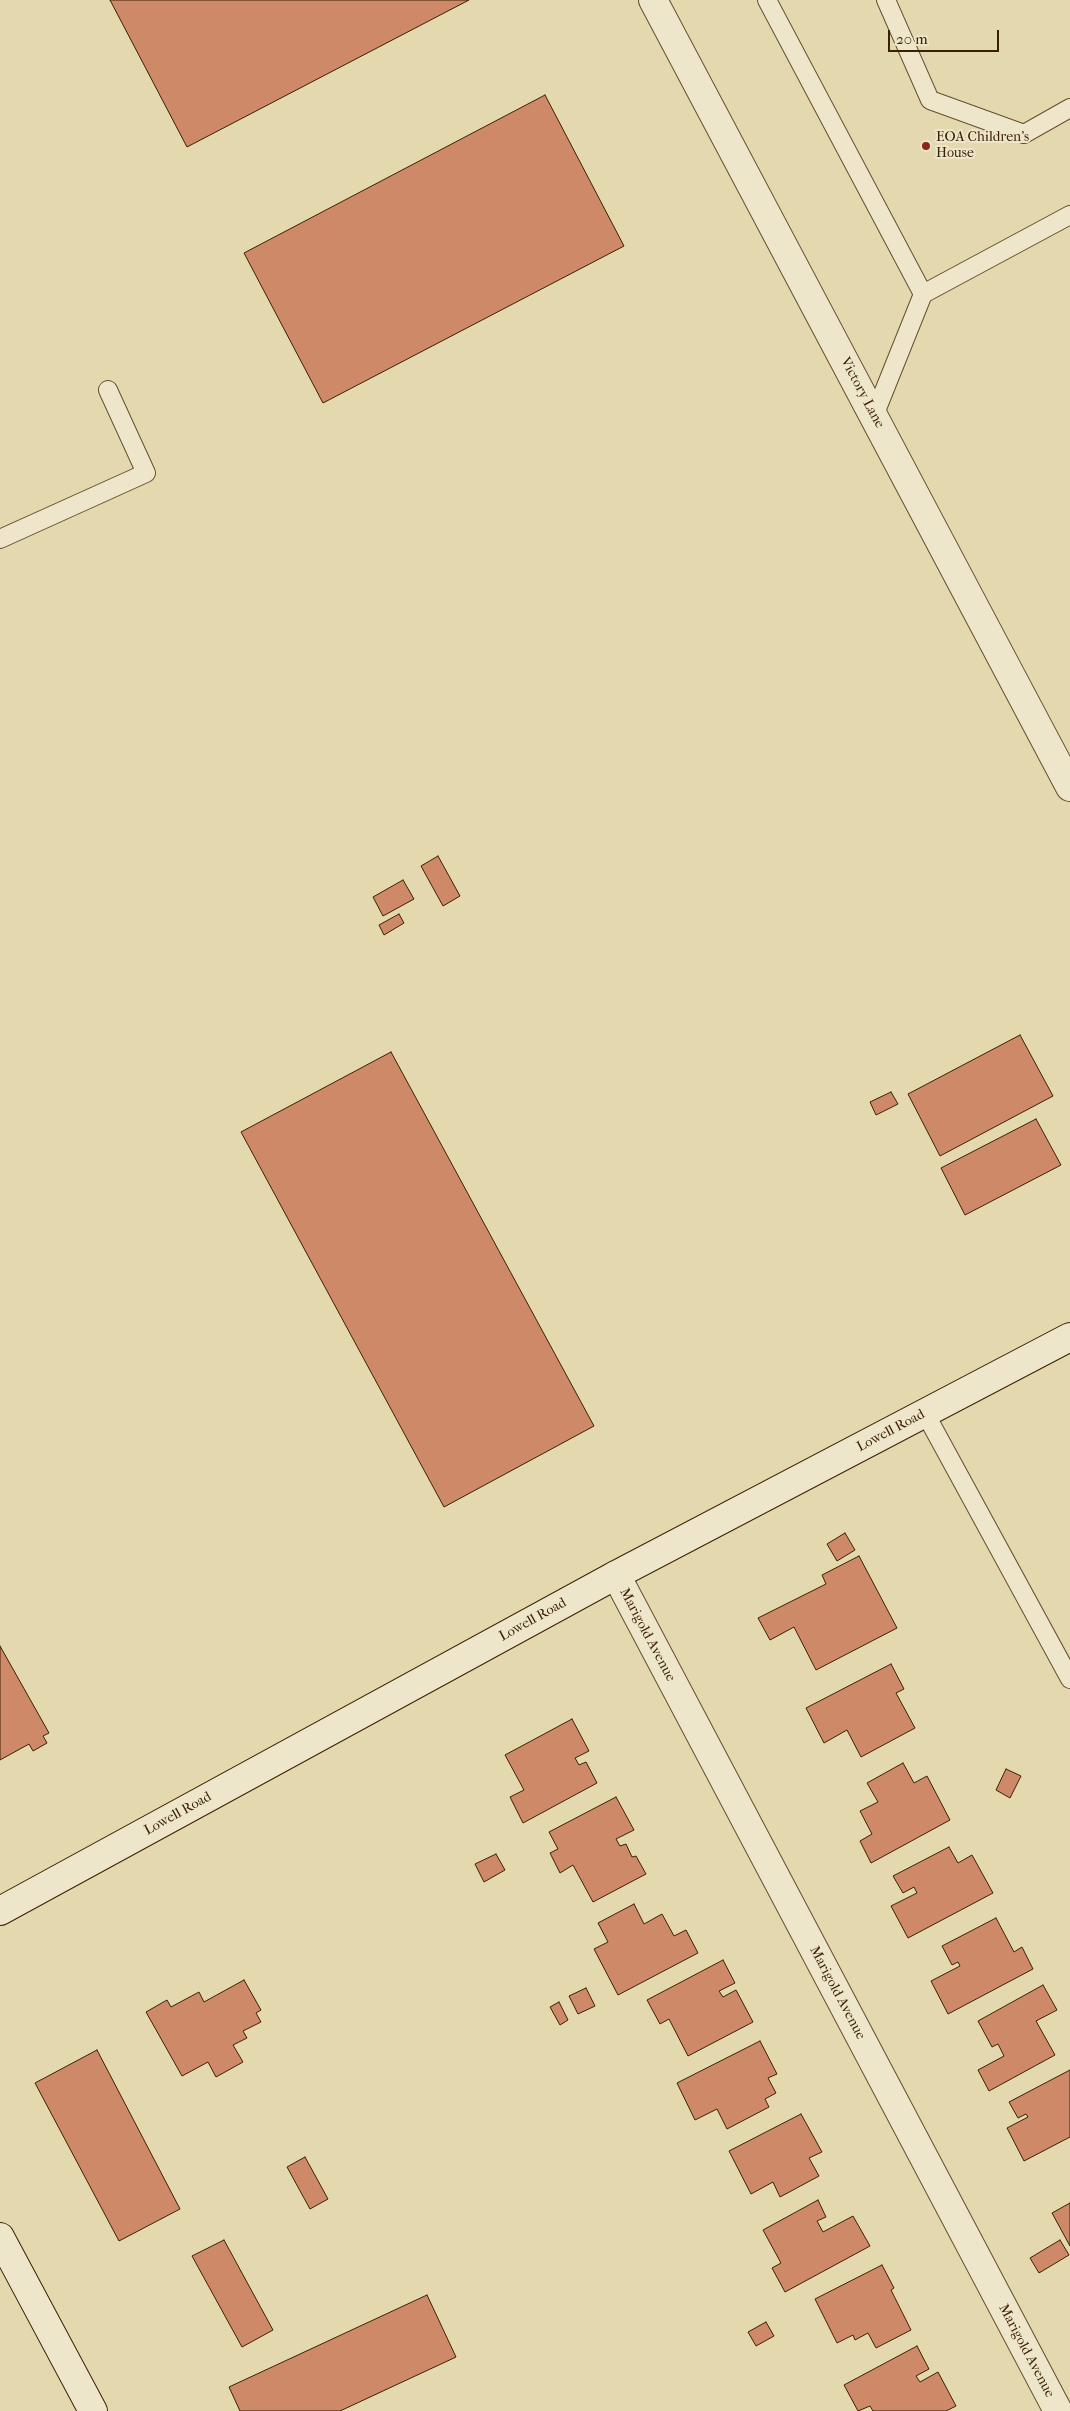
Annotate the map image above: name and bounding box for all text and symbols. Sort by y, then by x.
scale bar [890,20,1001,52]
text: 20 m [896,30,928,48]
place label: EOA Children’s House [936,130,1029,162]
marker: EOA Children’s House [920,140,932,152]
street label: Victory Lane [836,355,888,431]
street label: Lowell Road [854,1406,928,1456]
street label: Marigold Avenue [615,1585,679,1685]
street label: Lowell Road [496,1595,570,1645]
street label: Lowell Road [141,1789,215,1839]
street label: Marigold Avenue [805,1943,869,2043]
street label: Marigold Avenue [994,2301,1058,2401]

